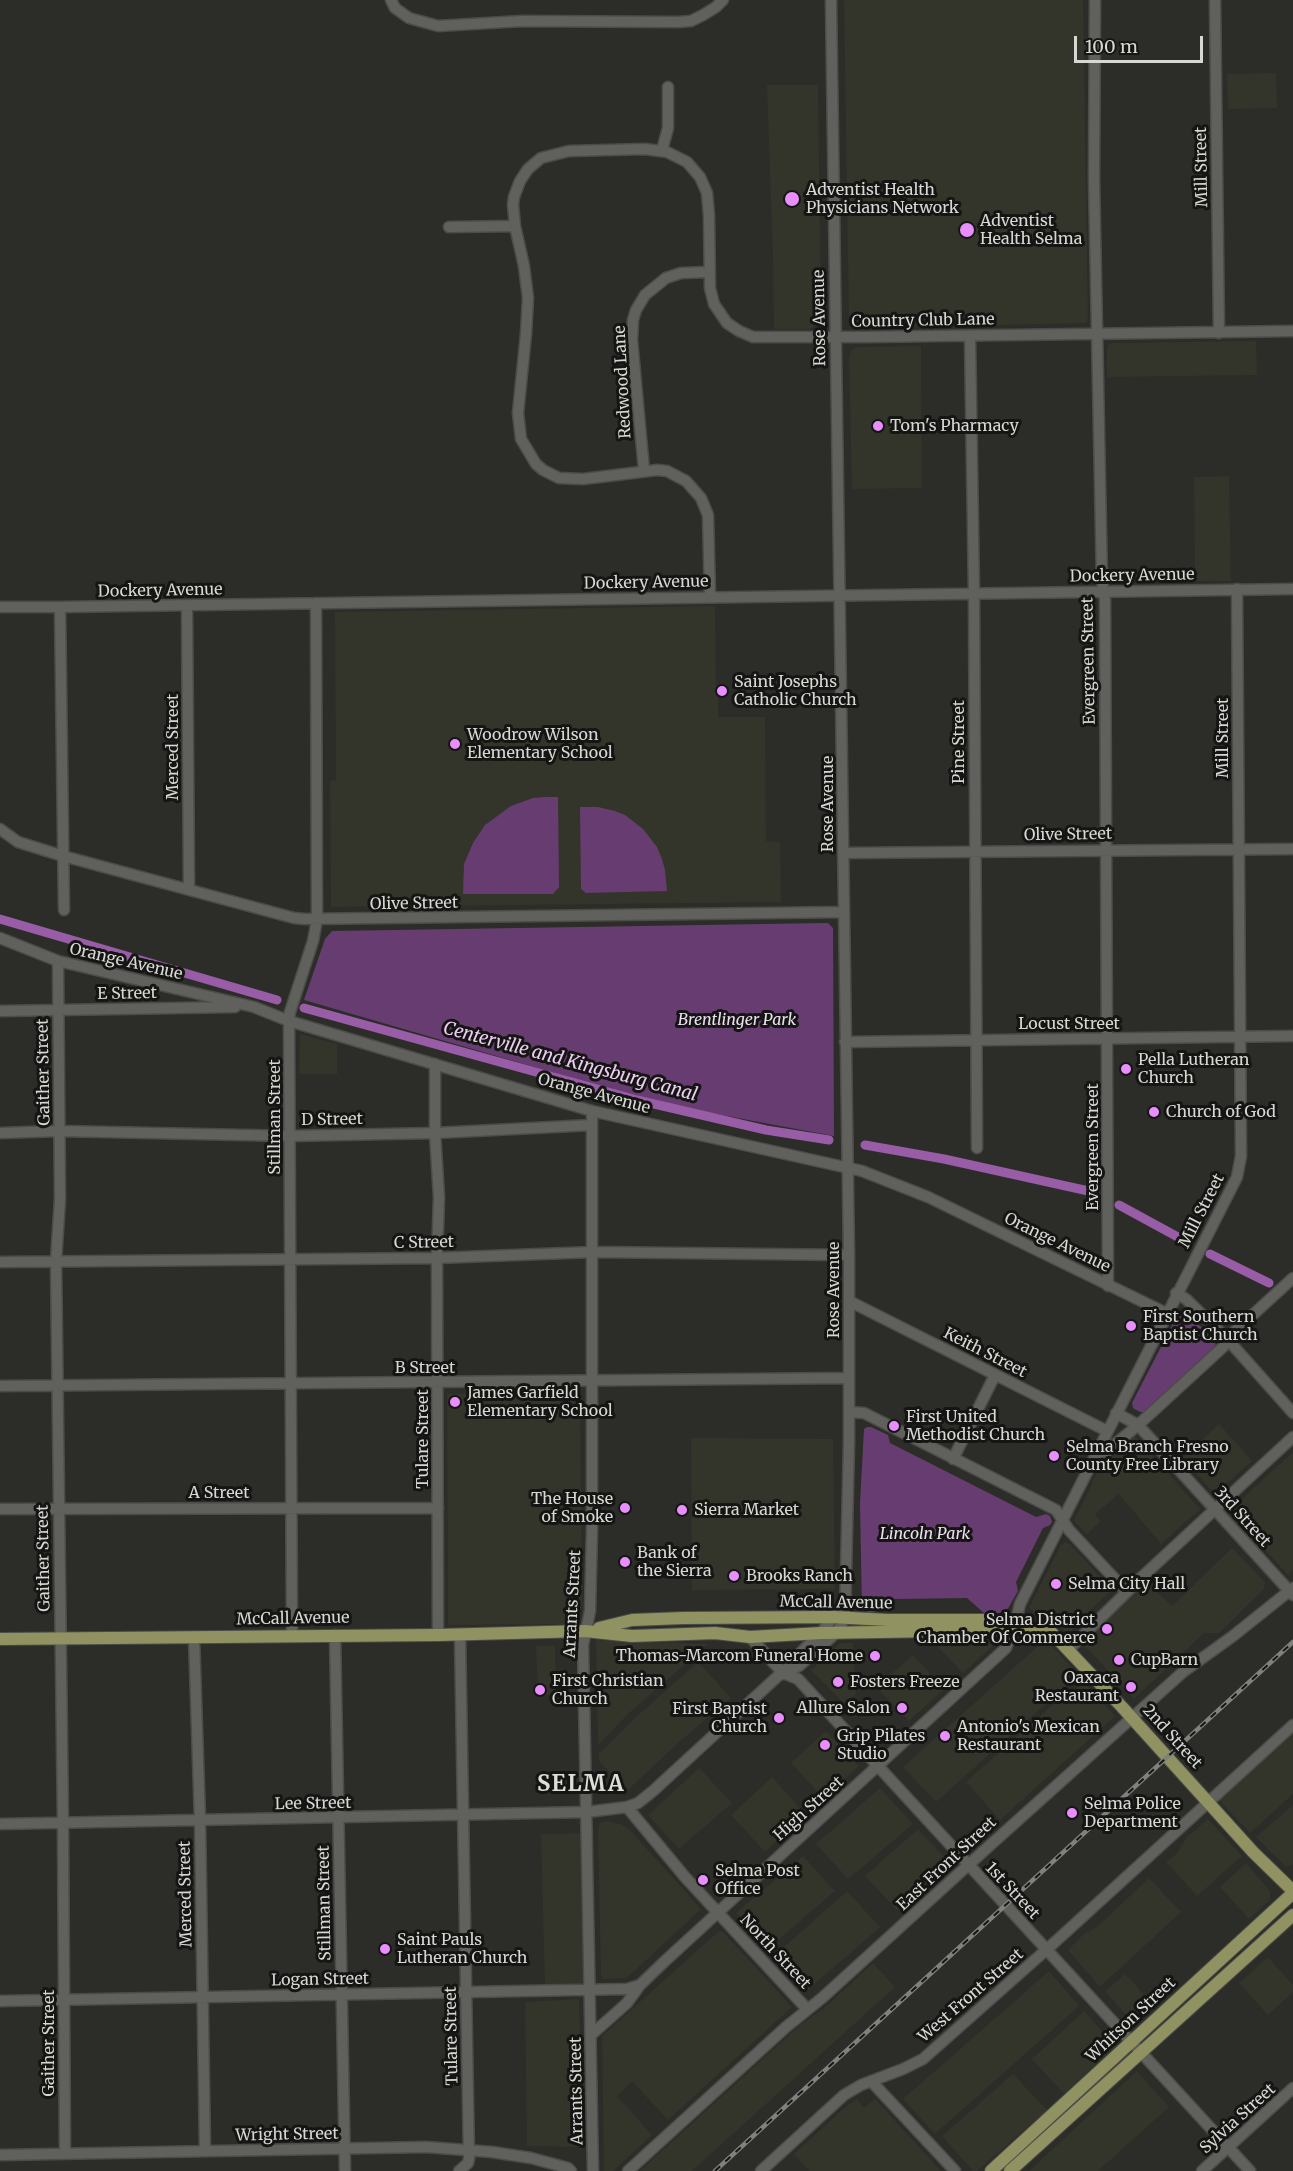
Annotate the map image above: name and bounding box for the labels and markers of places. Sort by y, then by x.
place label: Adventist Health Physicians Network [806,180,959,218]
marker: Adventist Health Physicians Network [783,190,801,208]
place label: Adventist Health Selma [980,211,1082,249]
marker: Adventist Health Selma [958,221,976,239]
place label: Tom's Pharmacy [890,416,1019,436]
marker: Tom's Pharmacy [871,419,885,433]
place label: Saint Josephs Catholic Church [734,672,857,710]
marker: Saint Josephs Catholic Church [715,684,729,698]
place label: Woodrow Wilson Elementary School [467,725,613,763]
marker: Woodrow Wilson Elementary School [448,737,462,751]
place label: Pella Lutheran Church [1138,1050,1249,1088]
marker: Pella Lutheran Church [1119,1062,1133,1076]
place label: Church of God [1166,1102,1276,1122]
marker: Church of God [1147,1105,1161,1119]
place label: First Southern Baptist Church [1143,1307,1258,1345]
marker: First Southern Baptist Church [1124,1319,1138,1333]
place label: James Garfield Elementary School [467,1383,613,1421]
marker: James Garfield Elementary School [448,1395,462,1409]
place label: First United Methodist Church [906,1407,1045,1445]
marker: First United Methodist Church [887,1419,901,1433]
place label: Selma Branch Fresno County Free Library [1066,1437,1229,1475]
marker: Selma Branch Fresno County Free Library [1047,1449,1061,1463]
place label: The House of Smoke [531,1489,613,1527]
place label: Sierra Market [694,1500,799,1520]
marker: The House of Smoke [618,1501,632,1515]
marker: Sierra Market [675,1503,689,1517]
place label: Bank of the Sierra [637,1543,711,1581]
marker: Bank of the Sierra [618,1555,632,1569]
place label: Brooks Ranch [746,1566,853,1586]
marker: Brooks Ranch [727,1569,741,1583]
place label: Selma City Hall [1068,1574,1185,1594]
marker: Selma City Hall [1049,1577,1063,1591]
place label: Selma District Chamber Of Commerce [916,1610,1095,1648]
marker: Selma District Chamber Of Commerce [1100,1622,1114,1636]
place label: Thomas-Marcom Funeral Home [616,1646,863,1666]
marker: Thomas-Marcom Funeral Home [868,1649,882,1663]
place label: CupBarn [1131,1650,1198,1670]
marker: CupBarn [1112,1653,1126,1667]
place label: Oaxaca Restaurant [1035,1668,1119,1706]
place label: First Christian Church [552,1671,664,1709]
place label: Fosters Freeze [850,1672,959,1692]
marker: Fosters Freeze [831,1675,845,1689]
marker: Oaxaca Restaurant [1124,1680,1138,1694]
marker: First Christian Church [533,1683,547,1697]
place label: Allure Salon [797,1698,890,1718]
place label: First Baptist Church [672,1699,767,1737]
marker: Allure Salon [895,1701,909,1715]
marker: First Baptist Church [772,1711,786,1725]
place label: Antonio's Mexican Restaurant [957,1717,1100,1755]
place label: Grip Pilates Studio [837,1726,925,1764]
marker: Antonio's Mexican Restaurant [938,1729,952,1743]
marker: Grip Pilates Studio [818,1738,832,1752]
place label: Selma Police Department [1084,1794,1181,1832]
marker: Selma Police Department [1065,1806,1079,1820]
place label: Selma Post Office [715,1861,800,1899]
marker: Selma Post Office [696,1873,710,1887]
place label: Saint Pauls Lutheran Church [397,1930,527,1968]
marker: Saint Pauls Lutheran Church [378,1942,392,1956]

